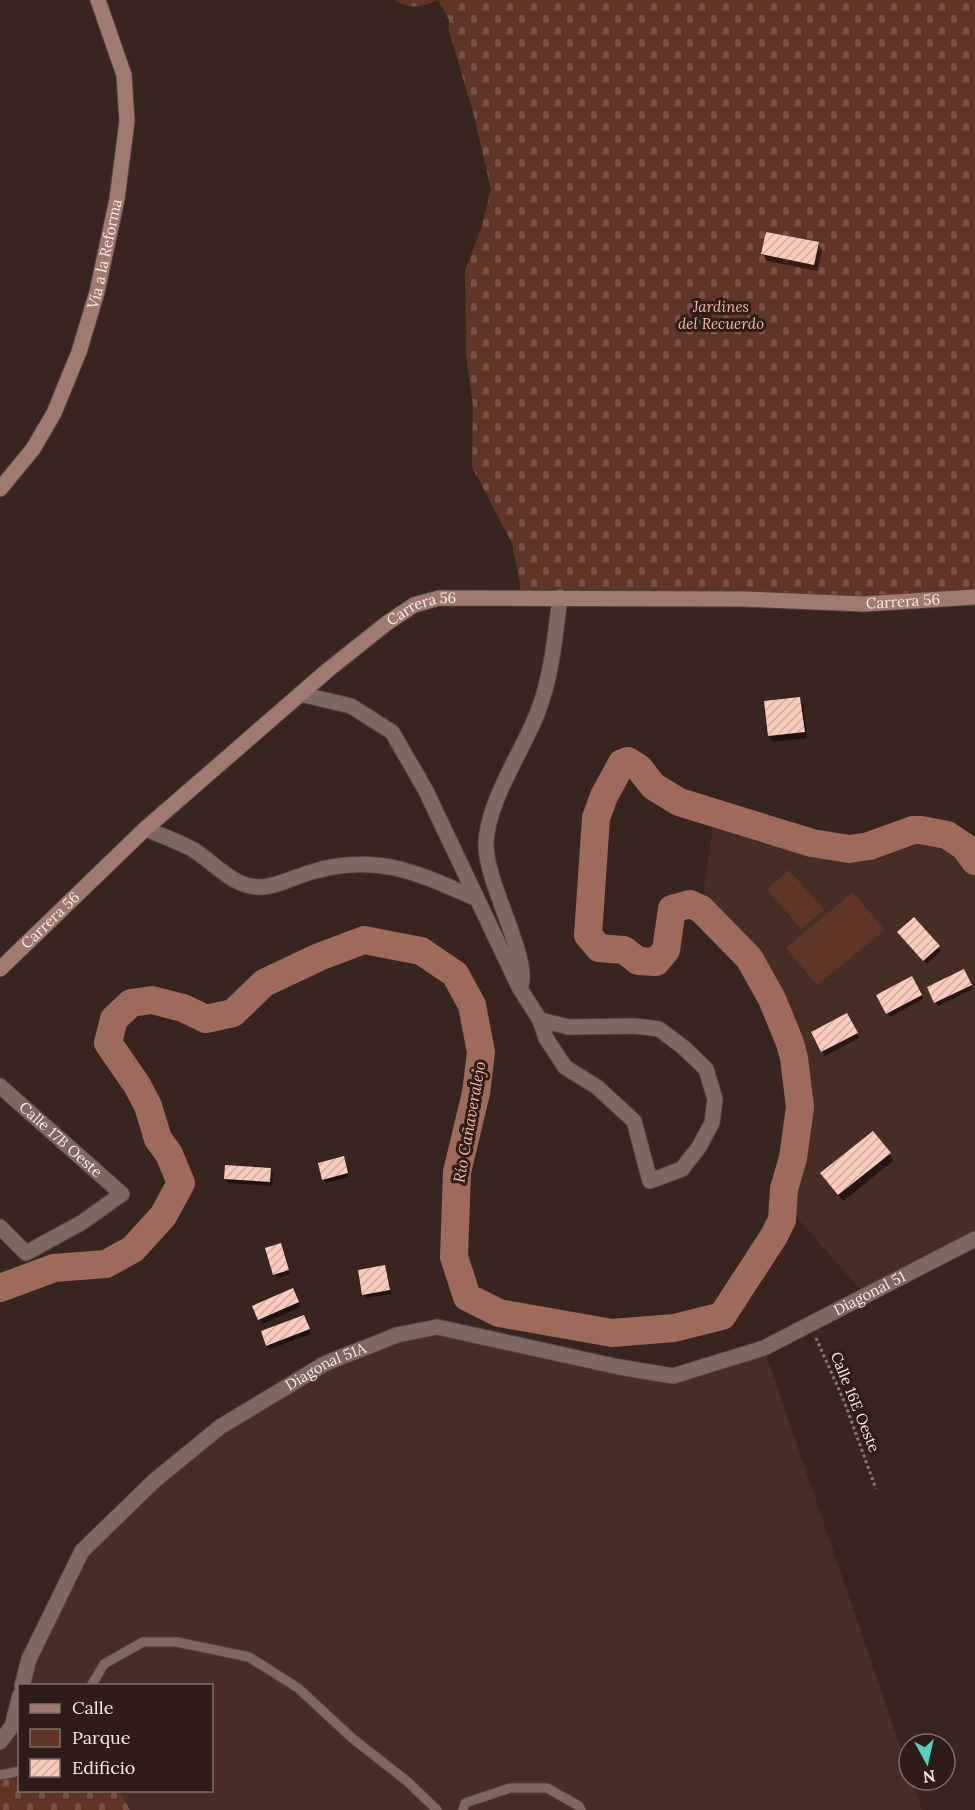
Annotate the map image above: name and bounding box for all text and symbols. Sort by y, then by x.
street label: Vía a la Reforma [82,197,126,312]
park label: Jardines del Recuerdo [678,297,764,333]
street label: Carrera 56 [383,588,456,630]
street label: Carrera 56 [865,589,941,613]
street label: Carrera 56 [17,887,83,953]
water label: Río Cañaveralejo [448,1060,490,1184]
street label: Calle 17B Oeste [15,1097,107,1181]
street label: Diagonal 51 [830,1266,909,1320]
street label: Diagonal 51A [282,1338,369,1394]
street label: Calle 16E Oeste [827,1349,884,1455]
legend [18,1684,213,1792]
text: Calle [72,1696,114,1719]
text: Parque [72,1726,131,1749]
north arrow [897,1732,957,1792]
text: Edificio [72,1756,135,1779]
text: N [922,1766,937,1788]

